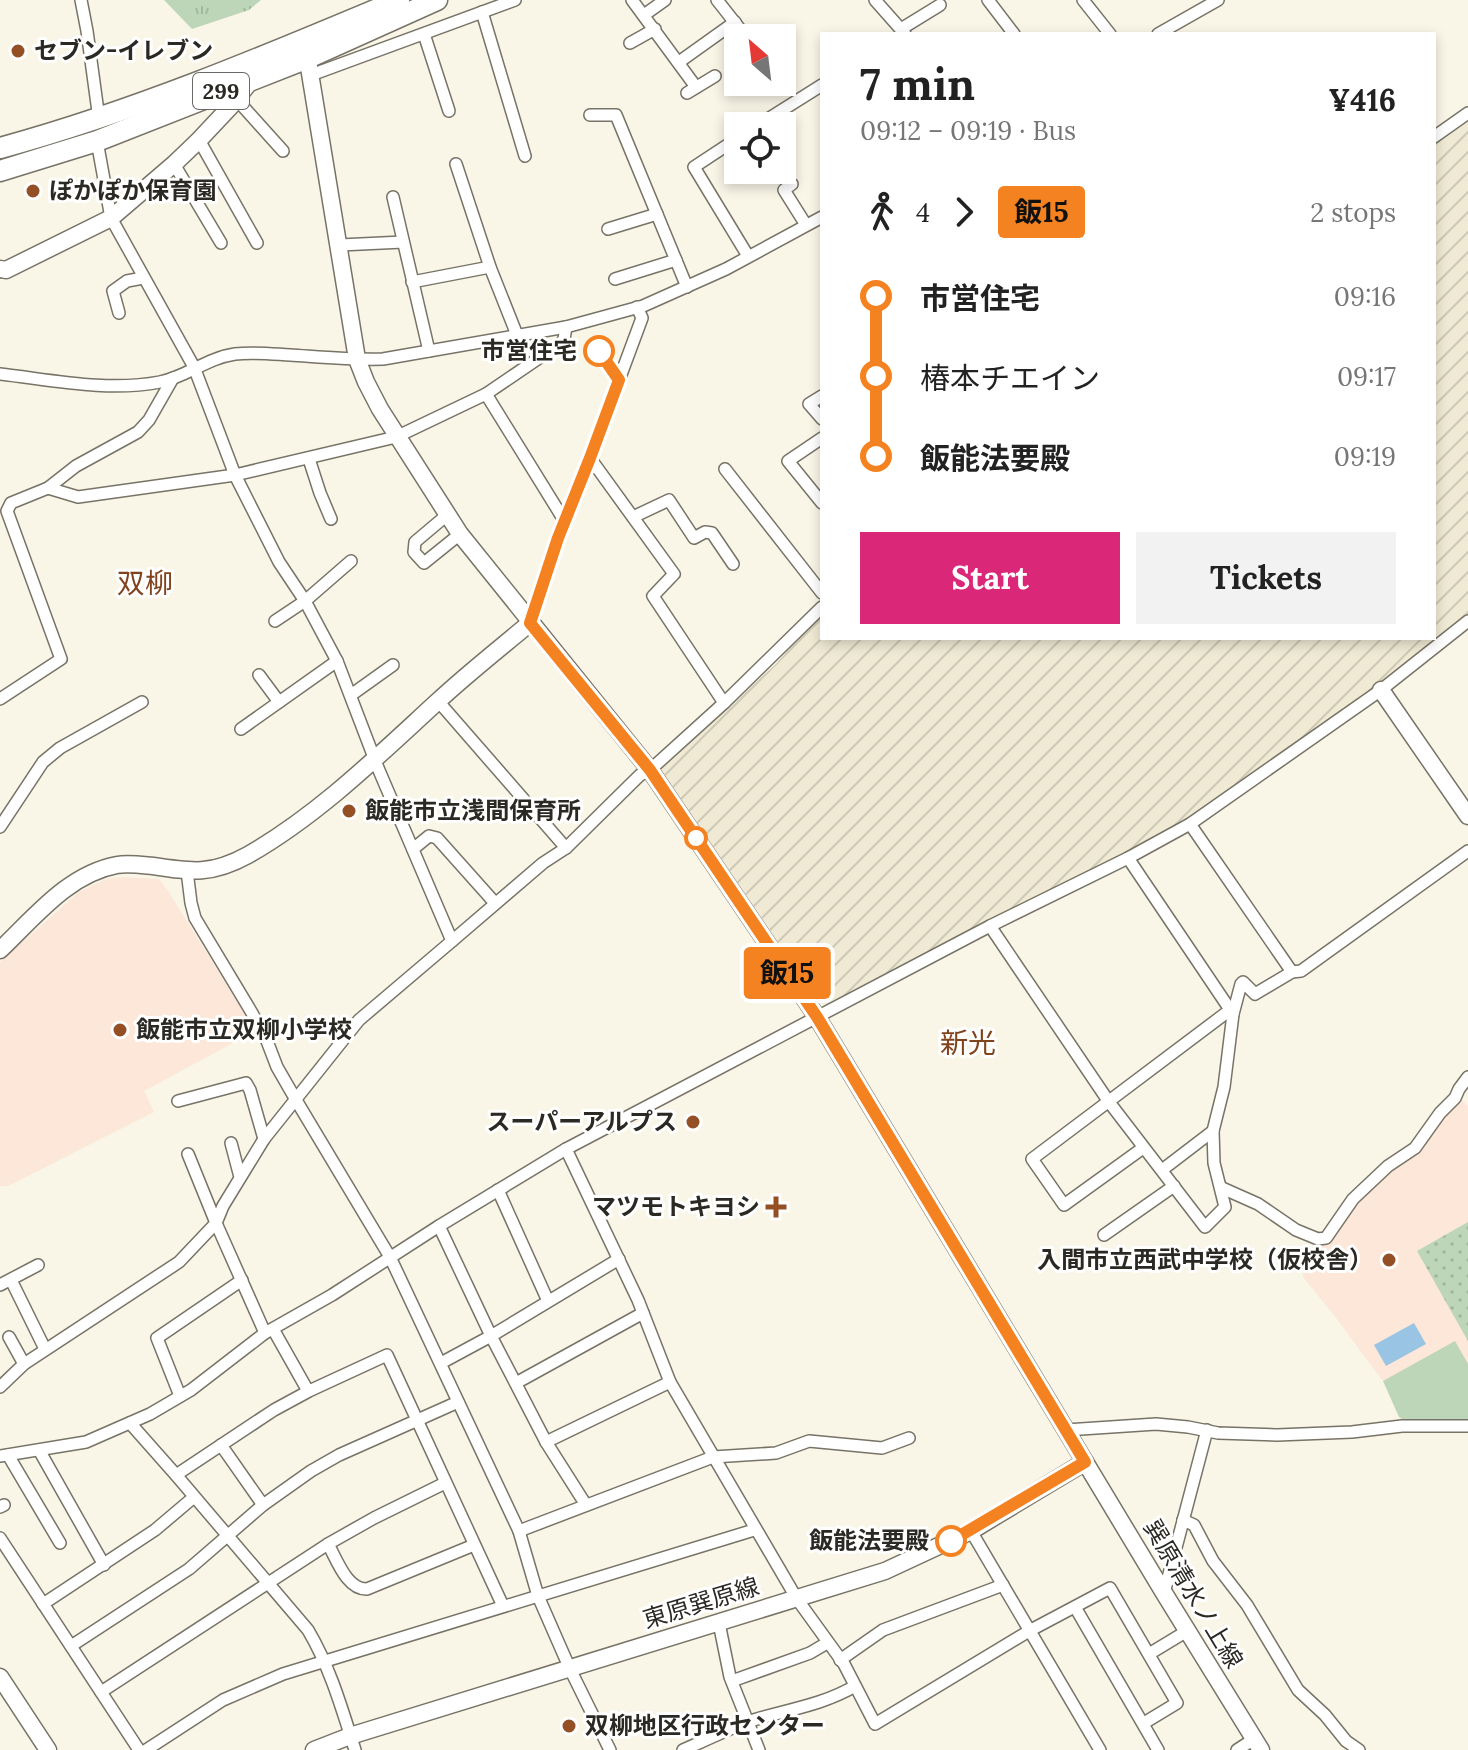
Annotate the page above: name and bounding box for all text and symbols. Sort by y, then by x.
north arrow [724,24,796,96]
map controls [724,24,796,184]
place label: セブン-イレブン [34,35,213,66]
marker: セブン-イレブン [9,42,27,60]
text: 7 min [860,56,975,112]
road number: 299 [193,73,249,109]
text: ¥416 [1329,81,1396,119]
button: locate [724,112,796,184]
text: 09:12 – 09:19 · Bus [860,114,1076,147]
place label: ぽかぽか保育園 [49,175,217,206]
marker: ぽかぽか保育園 [24,182,42,200]
icon: walk [860,190,904,234]
icon: forward [942,190,986,234]
text: 飯15 [1014,194,1069,230]
text: 4 [916,196,930,229]
text: 2 stops [1310,196,1396,229]
text: 市営住宅 [920,279,1040,317]
text: 09:16 [1334,280,1396,313]
place label: 市営住宅 [481,335,577,366]
marker: 市営住宅 [584,336,614,366]
text: 椿本チエイン [920,359,1100,397]
text: 09:17 [1337,360,1396,393]
text: 飯能法要殿 [920,439,1070,477]
text: 09:19 [1334,440,1396,473]
button: Start [860,532,1120,624]
button: Tickets [1136,532,1396,624]
district label: 双柳 [117,565,173,601]
place label: 飯能市立浅間保育所 [365,795,581,826]
marker: 飯能市立浅間保育所 [340,802,358,820]
unlabelled marker [685,827,707,849]
line badge: 飯15 [741,947,833,999]
text: 飯15 [760,955,814,991]
place label: 飯能市立双柳小学校 [136,1014,352,1045]
marker: 飯能市立双柳小学校 [111,1021,129,1039]
district label: 新光 [940,1025,996,1061]
place label: スーパーアルプス [486,1106,677,1137]
marker: スーパーアルプス [684,1113,702,1131]
place label: マツモトキヨシ [592,1191,760,1222]
marker: マツモトキヨシ [767,1198,785,1216]
place label: 入間市立西武中学校（仮校舎） [1037,1244,1373,1275]
marker: 入間市立西武中学校（仮校舎） [1380,1251,1398,1269]
street label: 巽原清水ノ上線 [1137,1514,1250,1674]
place label: 飯能法要殿 [809,1525,929,1556]
marker: 飯能法要殿 [936,1526,966,1556]
street label: 東原巽原線 [639,1570,763,1635]
place label: 双柳地区行政センター [585,1710,825,1741]
marker: 双柳地区行政センター [560,1717,578,1735]

